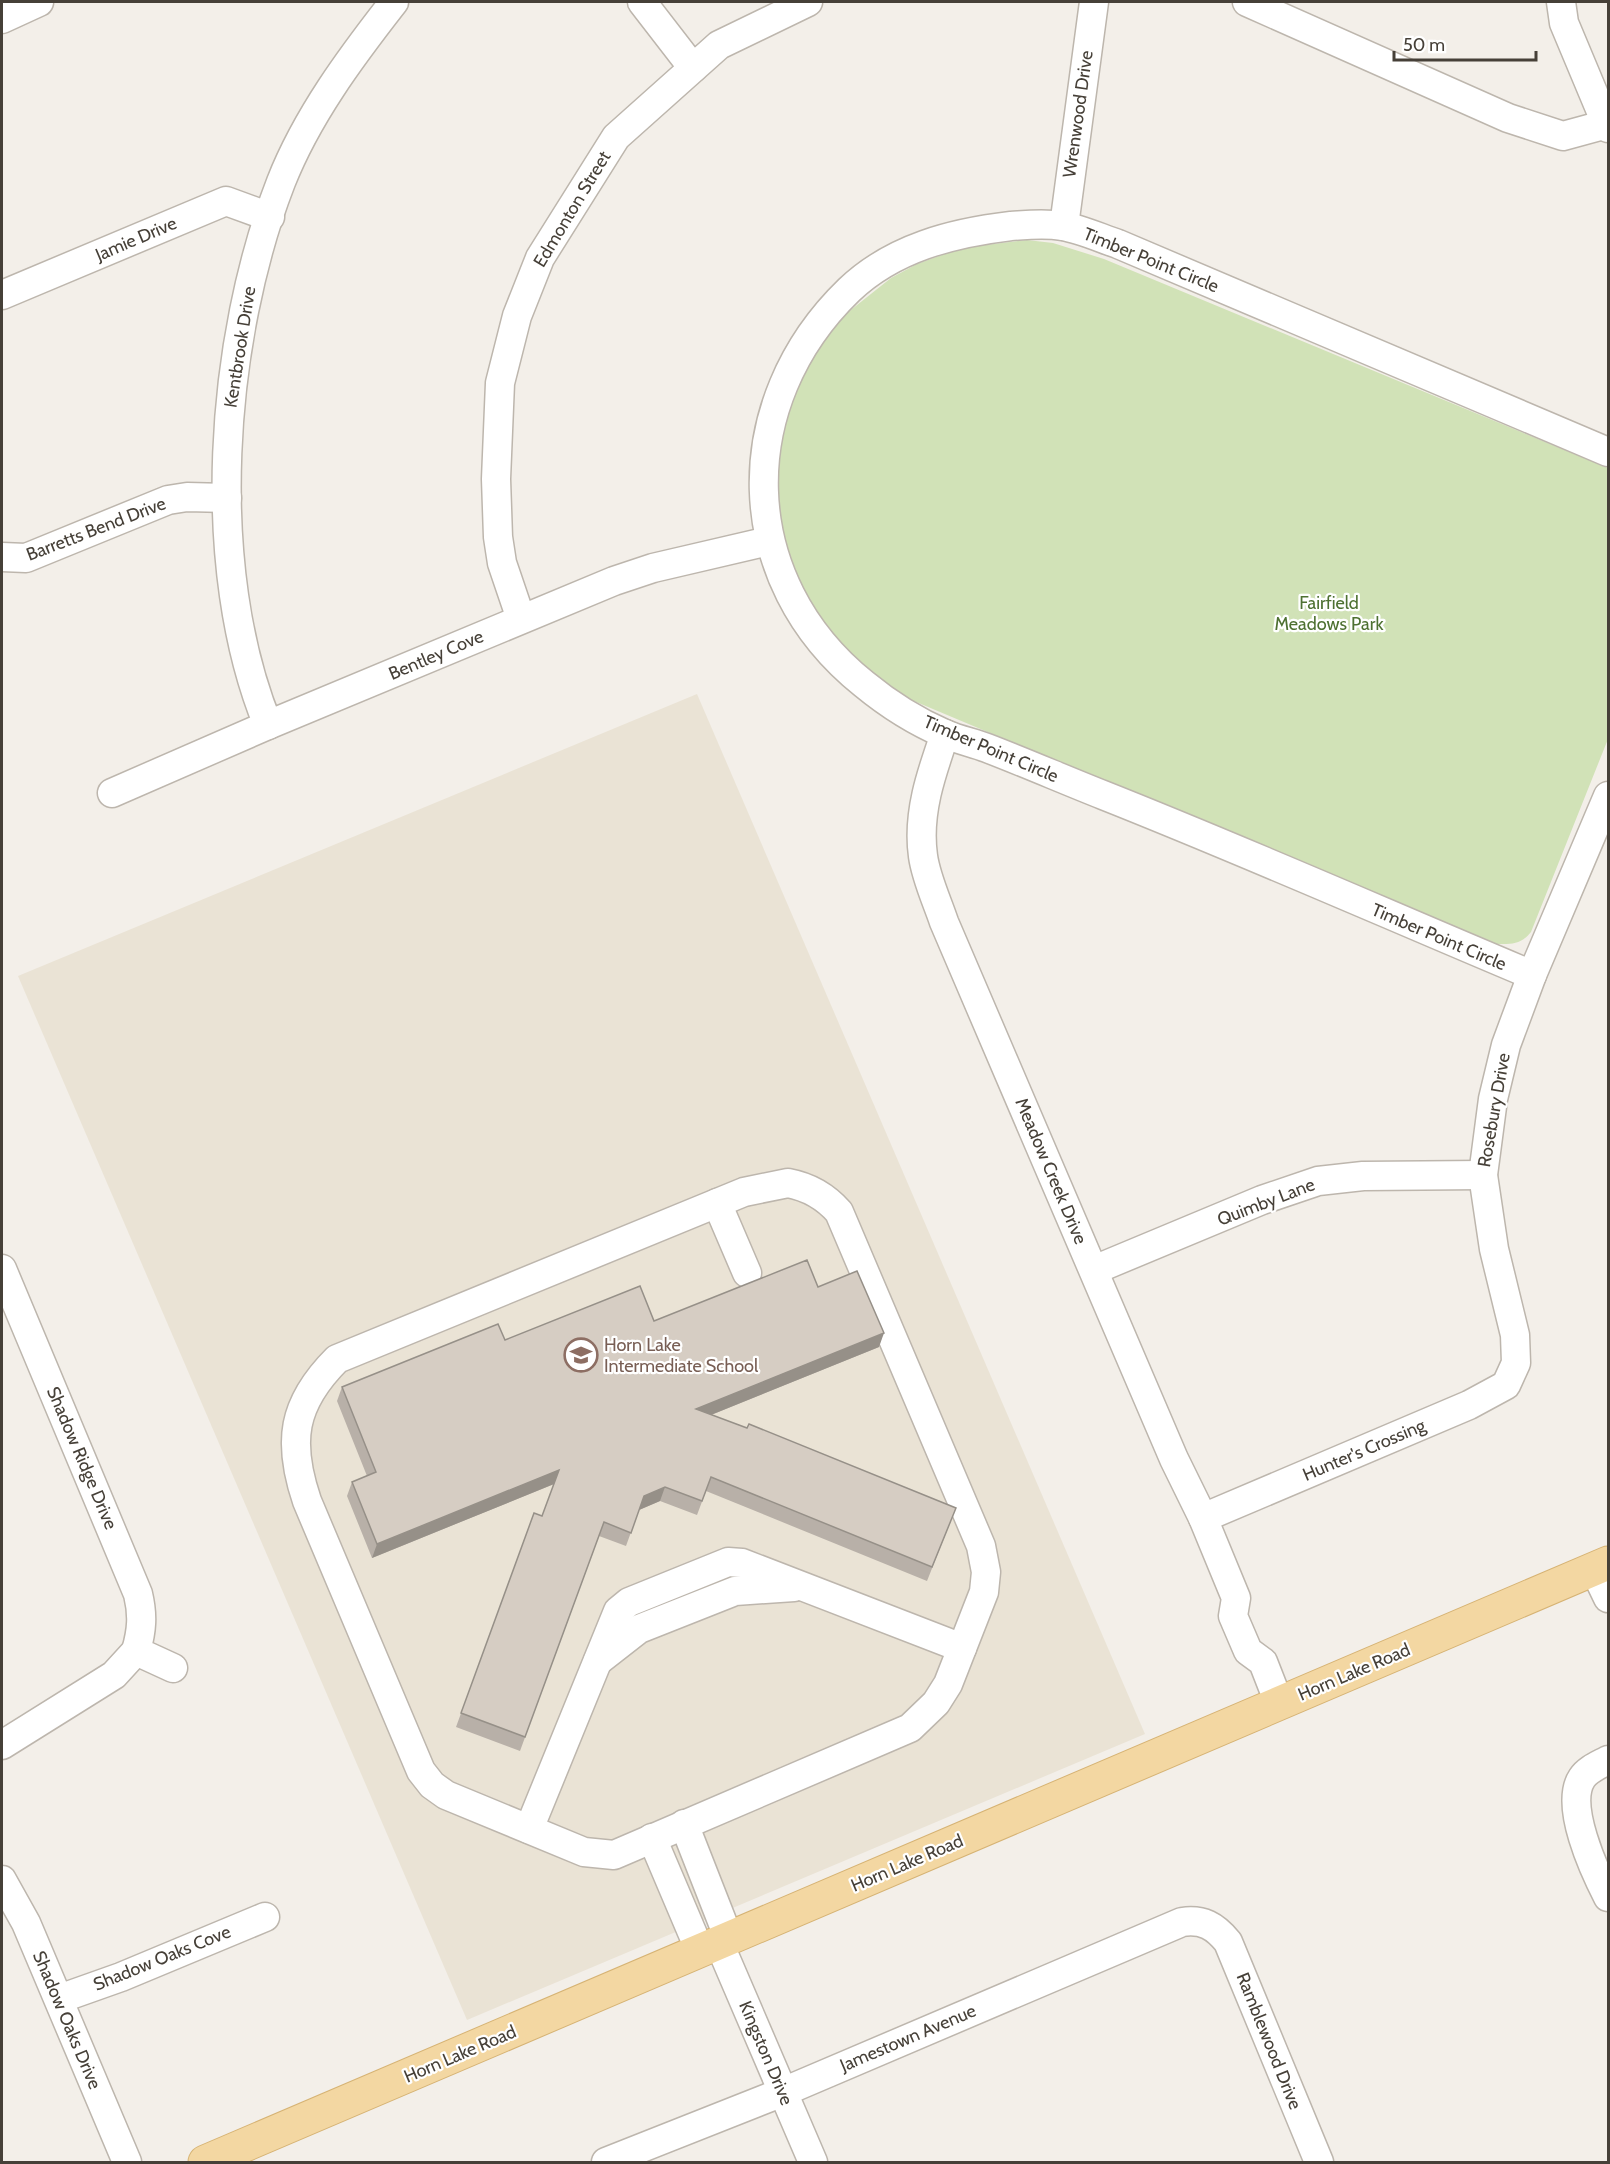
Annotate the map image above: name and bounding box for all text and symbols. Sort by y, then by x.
scale bar [1394,24,1536,62]
text: 50 m [1403,34,1445,56]
street label: Wrenwood Drive [1058,49,1098,179]
street label: Edmonton Street [529,147,615,271]
street label: Jamie Drive [91,212,180,266]
street label: Timber Point Circle [1080,223,1222,297]
street label: Kentbrook Drive [220,285,260,409]
street label: Barretts Bend Drive [23,492,169,566]
park label: Fairfield Meadows Park [1274,592,1384,635]
street label: Bentley Cove [385,625,487,685]
street label: Timber Point Circle [920,711,1062,787]
street label: Timber Point Circle [1368,899,1510,975]
street label: Rosebury Drive [1473,1051,1515,1169]
street label: Meadow Creek Drive [1010,1095,1092,1247]
street label: Quimby Lane [1214,1173,1318,1231]
place label: Horn Lake Intermediate School [604,1334,759,1377]
school or university icon: Horn Lake Intermediate School [563,1337,599,1373]
street label: Shadow Ridge Drive [42,1383,122,1533]
street label: Hunter's Crossing [1299,1414,1430,1486]
street label: Horn Lake Road [1295,1638,1413,1706]
street label: Horn Lake Road [848,1829,966,1897]
street label: Shadow Oaks Cove [90,1920,234,1996]
street label: Shadow Oaks Drive [28,1948,106,2092]
street label: Ramblewood Drive [1232,1969,1306,2113]
street label: Kingston Drive [734,1997,798,2109]
street label: Jamestown Avenue [836,1999,979,2077]
street label: Horn Lake Road [401,2020,519,2088]

